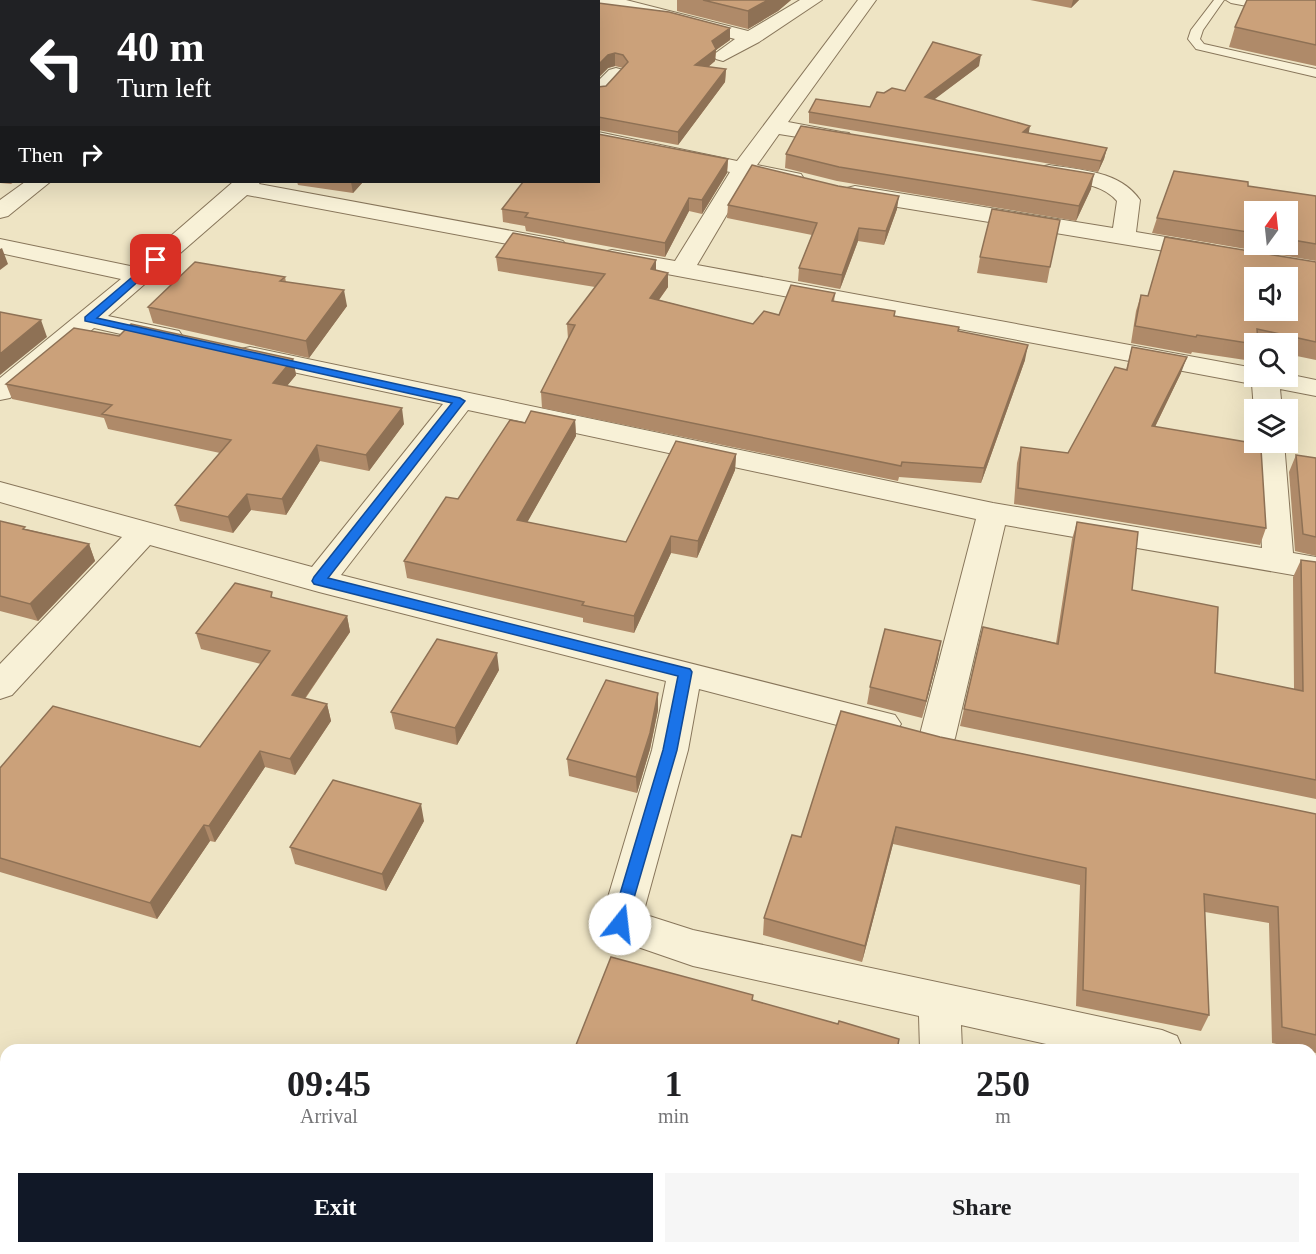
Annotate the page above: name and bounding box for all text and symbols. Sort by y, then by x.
icon: left [18,24,96,102]
text: 40 m [117,24,205,70]
text: Turn left [117,73,211,103]
icon: right [75,138,108,171]
text: Then [18,142,63,167]
north arrow [1244,201,1298,255]
map controls [1244,201,1298,453]
pin [130,234,181,285]
icon: arrive [139,243,172,276]
button: sound [1244,267,1298,321]
button: search [1244,333,1298,387]
button: layers [1244,399,1298,453]
position arrow [588,892,652,956]
text: 09:45 [287,1064,371,1104]
text: 1 [665,1064,683,1104]
text: 250 [976,1064,1030,1104]
text: Arrival [300,1105,358,1127]
text: min [658,1105,689,1127]
text: m [995,1105,1011,1127]
button: Exit [18,1173,653,1242]
button: Share [665,1173,1299,1242]

